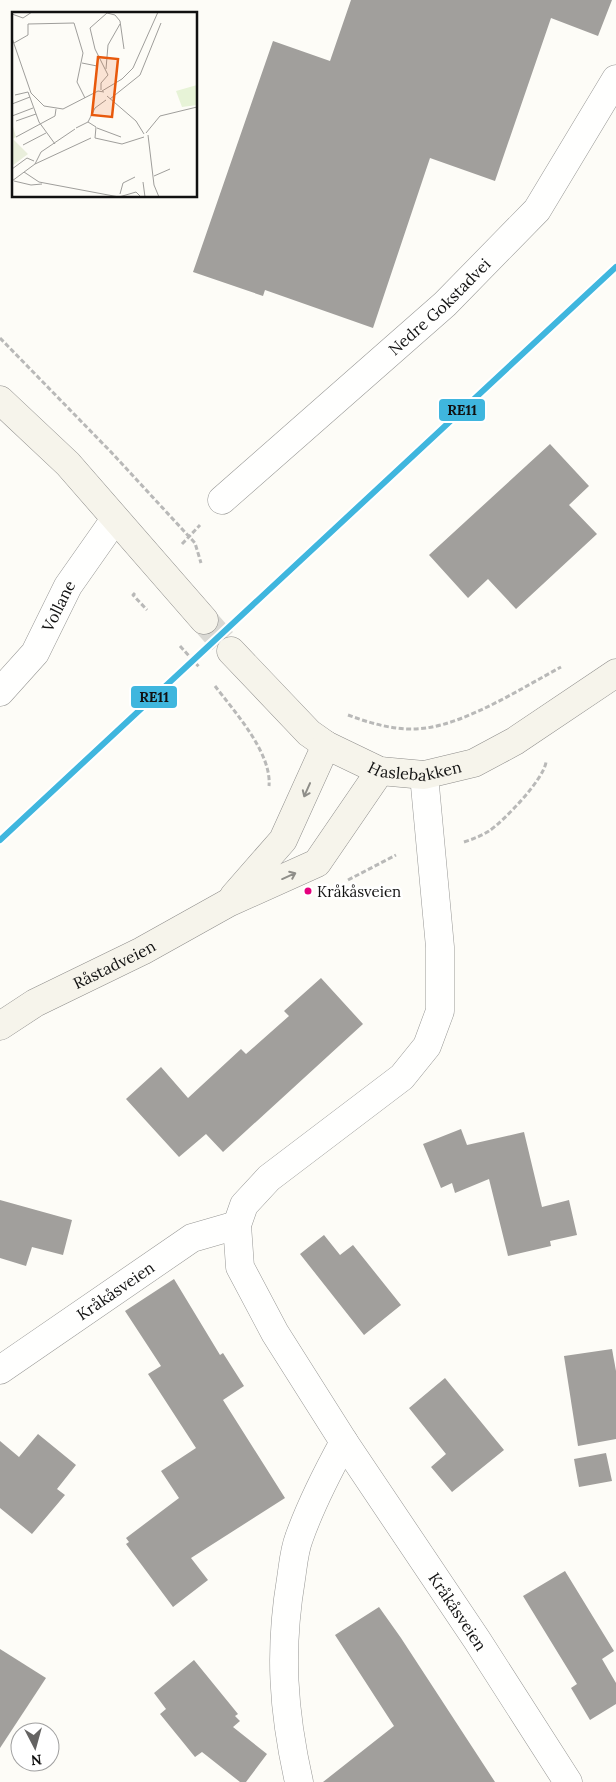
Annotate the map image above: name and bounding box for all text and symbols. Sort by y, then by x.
inset map [12,12,198,198]
street label: Nedre Gokstadvei [384,254,494,359]
line badge: RE11 [438,398,486,422]
text: RE11 [447,401,477,419]
street label: Vollane [37,576,79,636]
line badge: RE11 [130,685,178,709]
text: RE11 [139,688,169,706]
street label: Haslebakken [365,756,464,785]
one-way arrow [302,782,311,797]
one-way arrow [281,870,296,880]
place label: Kråkåsveien [317,882,401,901]
marker: Kråkåsveien [303,886,313,896]
street label: Råstadveien [70,935,159,993]
street label: Kråkåsveien [73,1257,158,1324]
street label: Kråkåsveien [425,1569,491,1655]
north arrow [10,1722,60,1772]
text: N [30,1750,43,1769]

